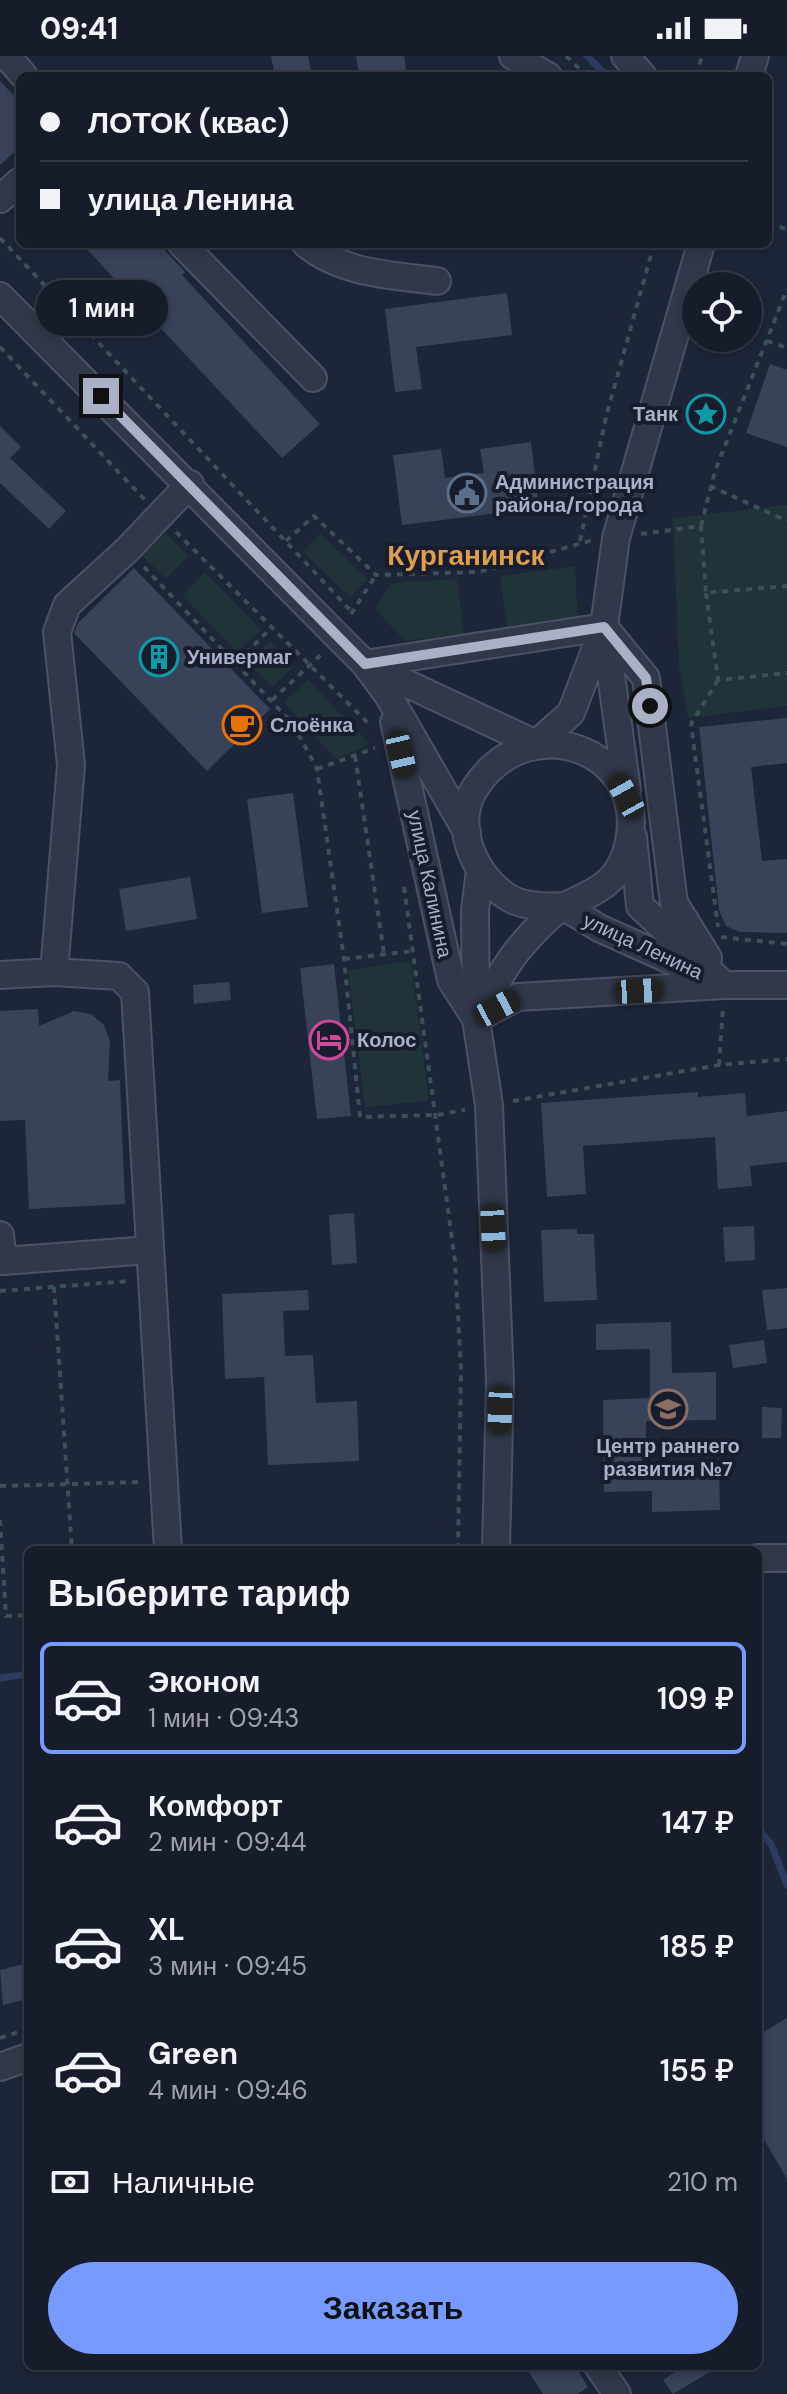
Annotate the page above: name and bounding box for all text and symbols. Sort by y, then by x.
text: 09:41 [40,9,118,48]
text: ЛОТОК (квас) [88,103,289,142]
text: улица Ленина [88,180,293,219]
map controls [682,272,762,352]
button: locate [682,272,762,352]
callout: 1 мин [35,280,167,336]
text: 1 мин [69,291,135,325]
route end [83,378,119,414]
place icon: Танк [685,393,727,435]
place label: Танк [633,401,679,427]
place label: Администрация района/города [495,469,654,518]
public building icon: Администрация района/города [446,472,488,514]
district label: Курганинск [387,537,546,574]
building icon: Универмаг [138,636,180,678]
place label: Универмаг [187,644,292,670]
route start [632,688,668,724]
cafe icon: Слоёнка [221,704,263,746]
place label: Слоёнка [270,712,354,738]
car [384,728,418,780]
car [604,769,648,823]
street label: улица Калинина [402,808,459,961]
street label: улица Ленина [579,907,708,985]
car [614,978,664,1004]
car [470,986,524,1030]
hotel icon: Колос [308,1019,350,1061]
place label: Колос [357,1027,416,1053]
car [480,1203,506,1253]
car [487,1386,513,1434]
school or university icon: Центр раннего развития №7 [647,1388,689,1430]
place label: Центр раннего развития №7 [596,1433,740,1482]
text: Выберите тариф [48,1570,351,1617]
icon: car [52,1662,124,1734]
text: Эконом [148,1662,261,1701]
text: 109 ₽ [657,1679,734,1718]
text: 1 мин · 09:43 [148,1701,299,1735]
icon: car [52,1786,124,1858]
text: Комфорт [148,1786,283,1825]
text: 147 ₽ [662,1803,734,1842]
text: 2 мин · 09:44 [148,1825,307,1859]
icon: car [52,1910,124,1982]
text: XL [148,1910,185,1949]
text: 185 ₽ [660,1927,734,1966]
text: 3 мин · 09:45 [148,1949,307,1983]
icon: car [52,2034,124,2106]
text: Green [148,2034,238,2073]
text: 155 ₽ [660,2051,734,2090]
text: 4 мин · 09:46 [148,2073,308,2107]
icon: cash [48,2160,92,2204]
text: Наличные [112,2163,255,2202]
text: 210 m [667,2165,738,2199]
button: Заказать [48,2262,738,2354]

